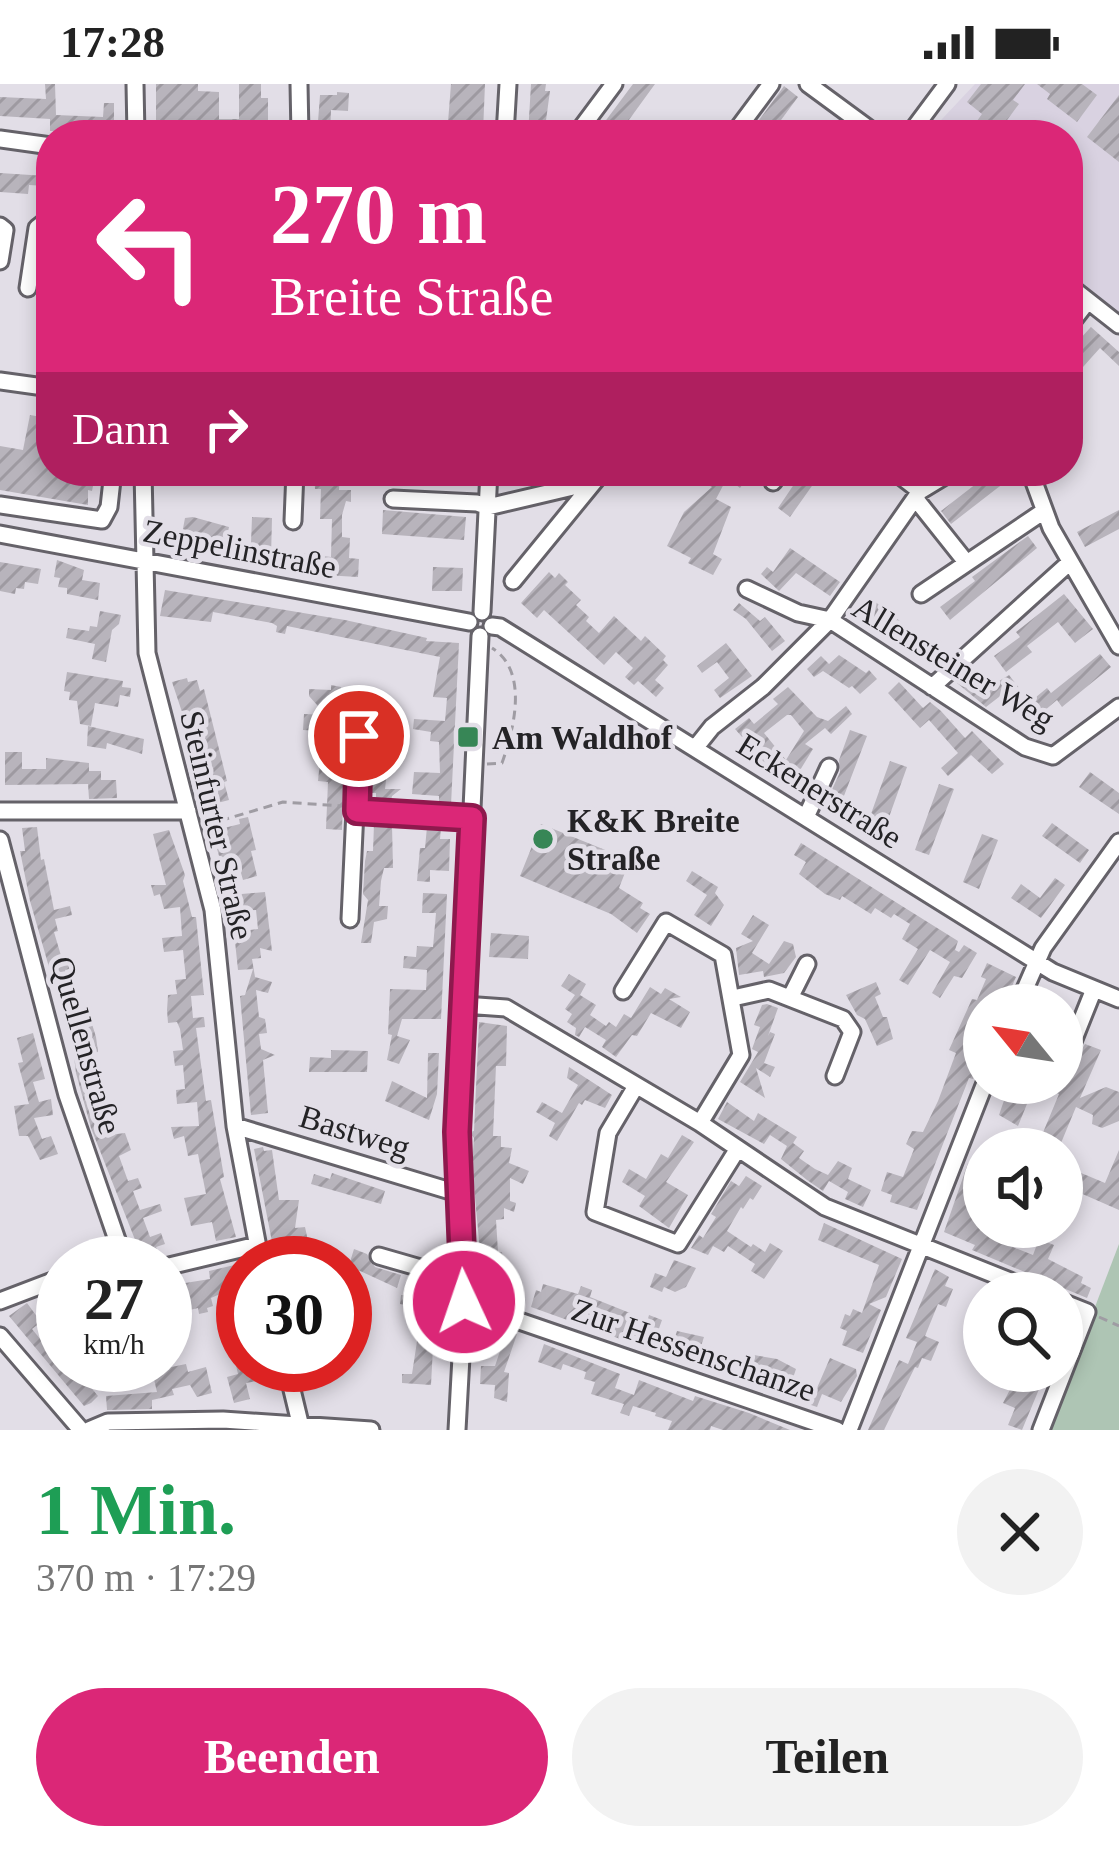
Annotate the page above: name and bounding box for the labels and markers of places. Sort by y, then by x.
pin [308,685,410,787]
place label: Am Waldhof [492,720,673,756]
marker: Am Waldhof [455,724,481,750]
place label: K&K Breite Straße [567,803,740,877]
marker: K&K Breite Straße [530,826,556,852]

